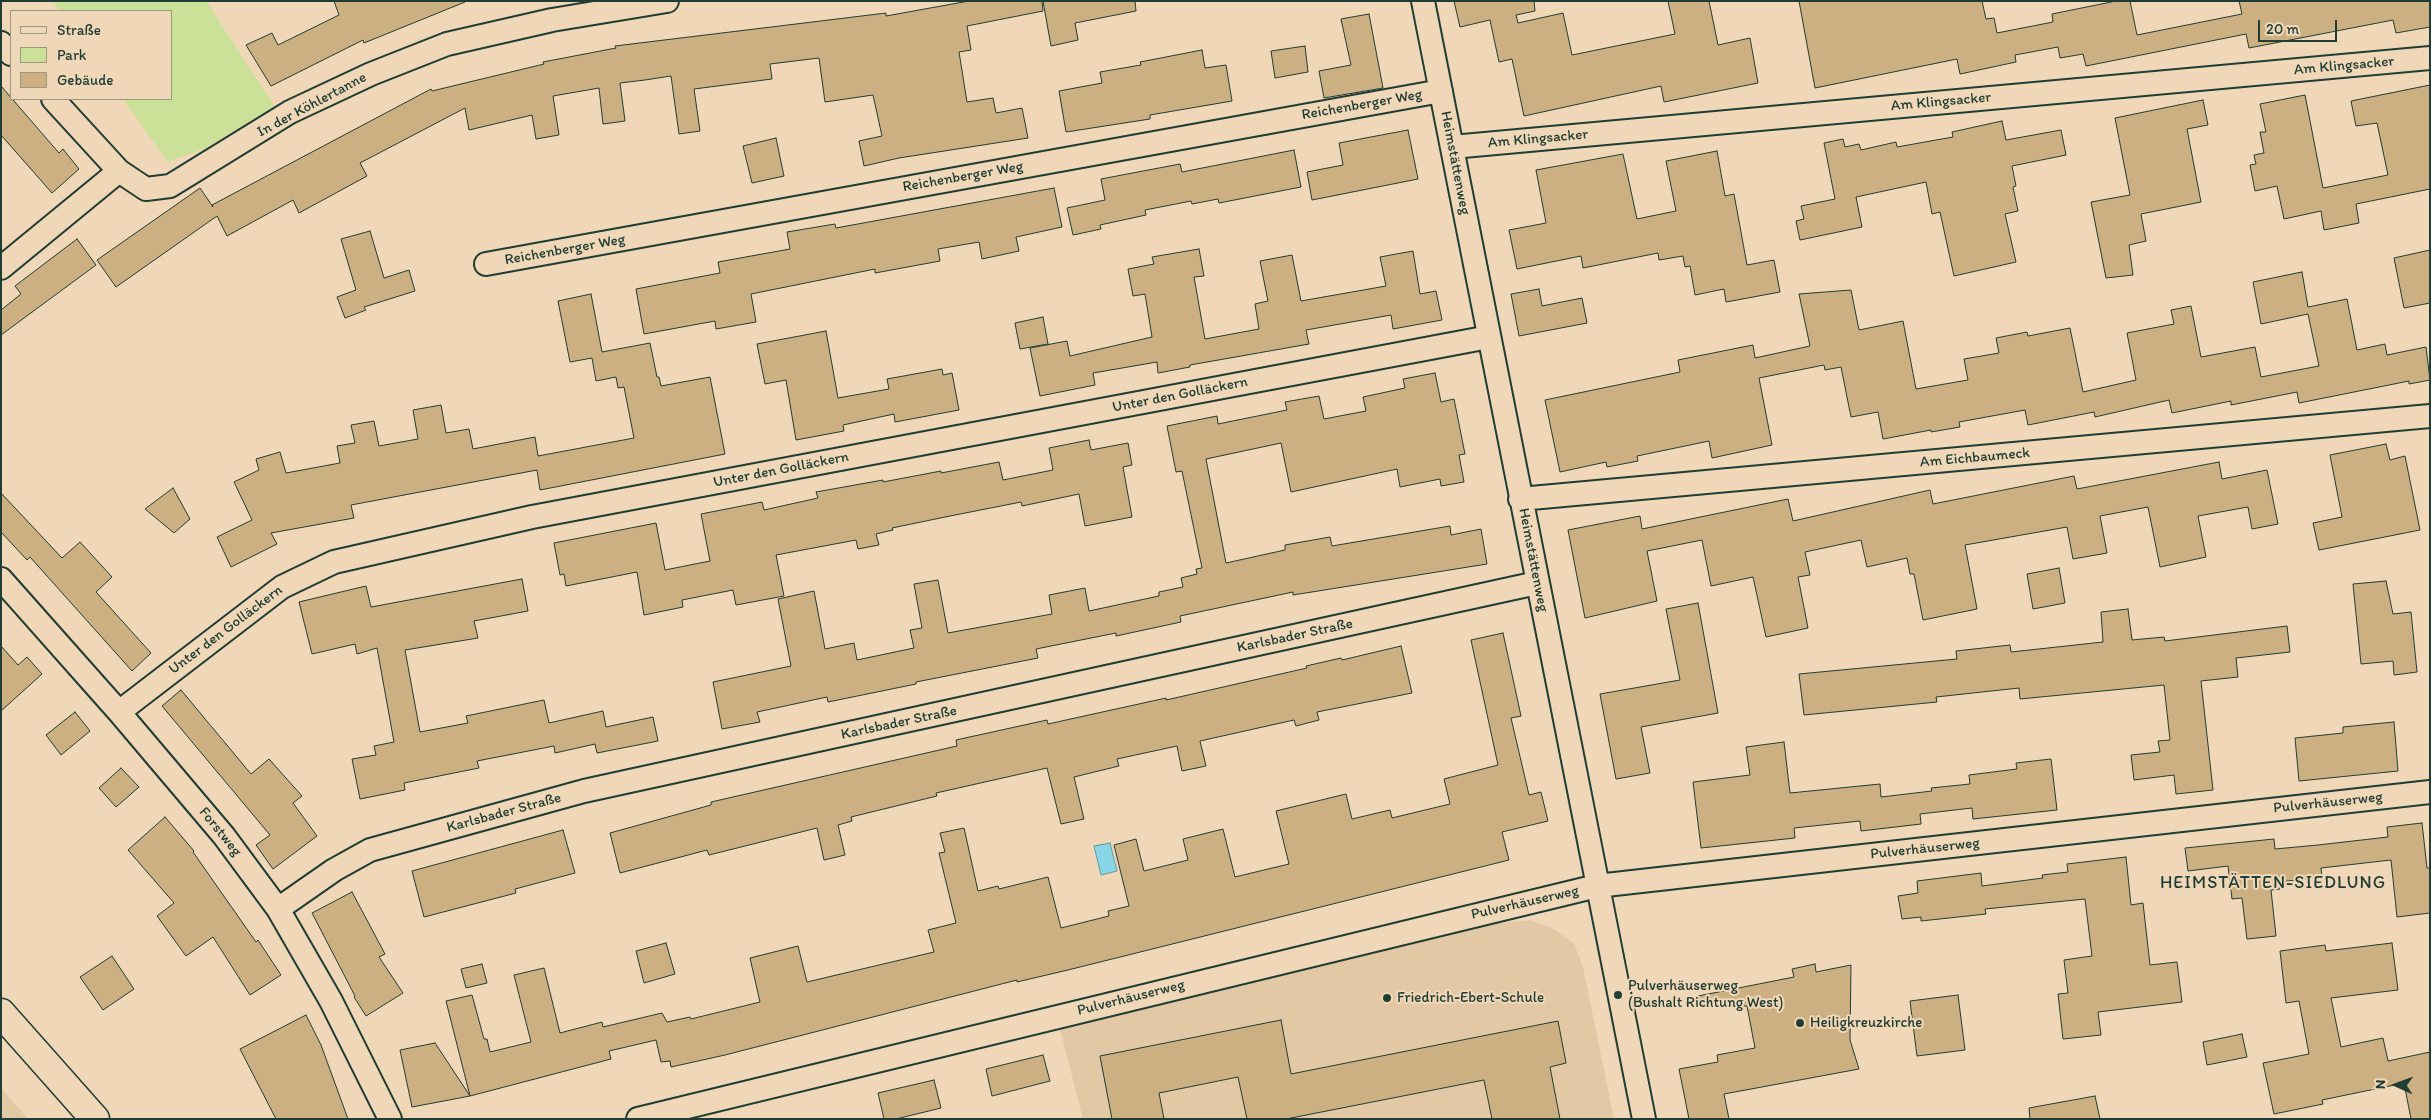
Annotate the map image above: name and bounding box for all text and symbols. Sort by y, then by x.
legend [10,10,172,100]
scale bar [2261,10,2340,42]
text: 20 m [2266,20,2299,38]
text: Straße [57,21,101,39]
text: Park [57,46,87,64]
street label: Am Klingsacker [2293,53,2395,79]
street label: In der Köhlertanne [254,69,370,141]
text: Gebäude [57,71,114,89]
street label: Reichenberger Weg [1300,86,1424,124]
street label: Am Klingsacker [1890,89,1992,115]
street label: Heimstättenweg [1436,109,1474,217]
street label: Am Klingsacker [1487,126,1589,152]
street label: Reichenberger Weg [901,158,1025,196]
street label: Reichenberger Weg [503,231,627,269]
street label: Unter den Golläckern [1111,373,1249,417]
street label: Am Eichbaumeck [1919,444,2031,472]
street label: Unter den Golläckern [712,448,850,492]
street label: Heimstättenweg [1514,506,1552,614]
street label: Unter den Golläckern [166,581,286,679]
street label: Karlsbader Straße [1235,615,1355,657]
street label: Karlsbader Straße [839,702,959,744]
street label: Pulverhäuserweg [2272,788,2384,818]
street label: Karlsbader Straße [445,789,563,837]
street label: Forstweg [195,804,245,860]
street label: Pulverhäuserweg [1869,834,1981,864]
district label: HEIMSTÄTTEN-SIEDLUNG [2159,872,2387,894]
street label: Pulverhäuserweg [1469,882,1581,924]
street label: Pulverhäuserweg [1075,976,1187,1020]
place label: Pulverhäuserweg (Bushalt Richtung West) [1628,977,1783,1012]
place label: Friedrich-Ebert-Schule [1397,989,1544,1007]
marker: Pulverhäuserweg (Bushalt Richtung West) [1612,989,1624,1001]
marker: Friedrich-Ebert-Schule [1381,992,1393,1004]
place label: Heiligkreuzkirche [1810,1014,1922,1032]
marker: Heiligkreuzkirche [1794,1017,1806,1029]
north arrow [2371,1060,2421,1110]
text: N [2372,1079,2389,1089]

